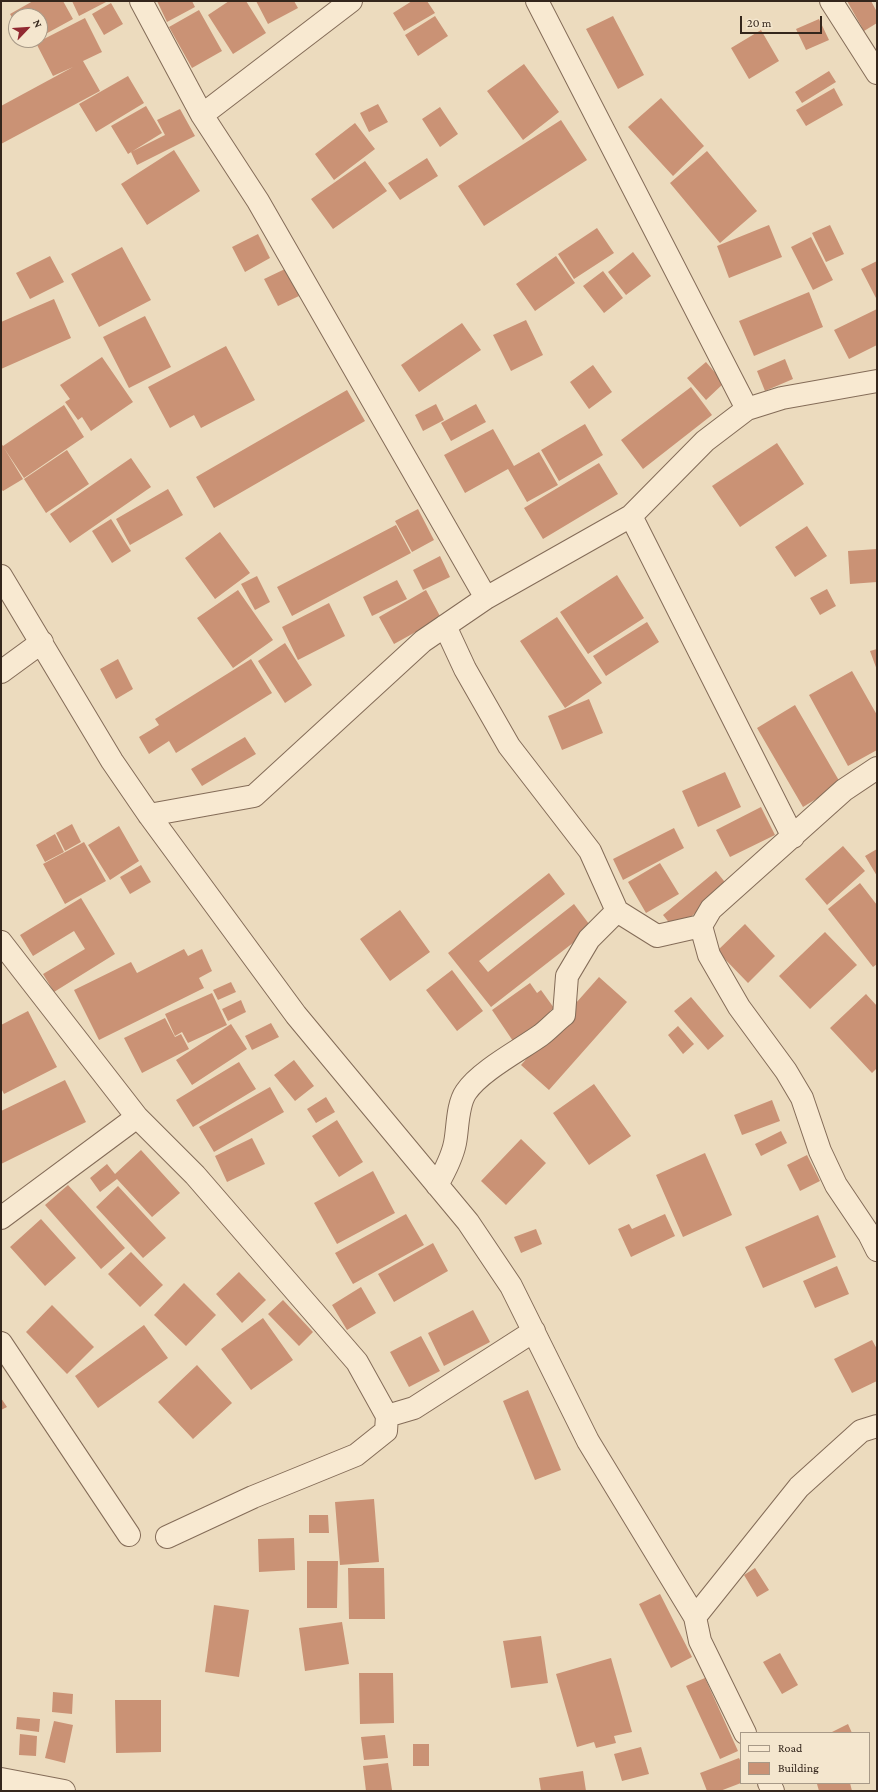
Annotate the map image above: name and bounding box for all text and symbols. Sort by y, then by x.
north arrow [8,8,48,48]
scale bar [742,8,824,34]
text: 20 m [747,16,771,30]
text: N [31,17,45,29]
legend [740,1732,870,1784]
text: Road [778,1741,802,1755]
text: Building [778,1761,819,1775]

